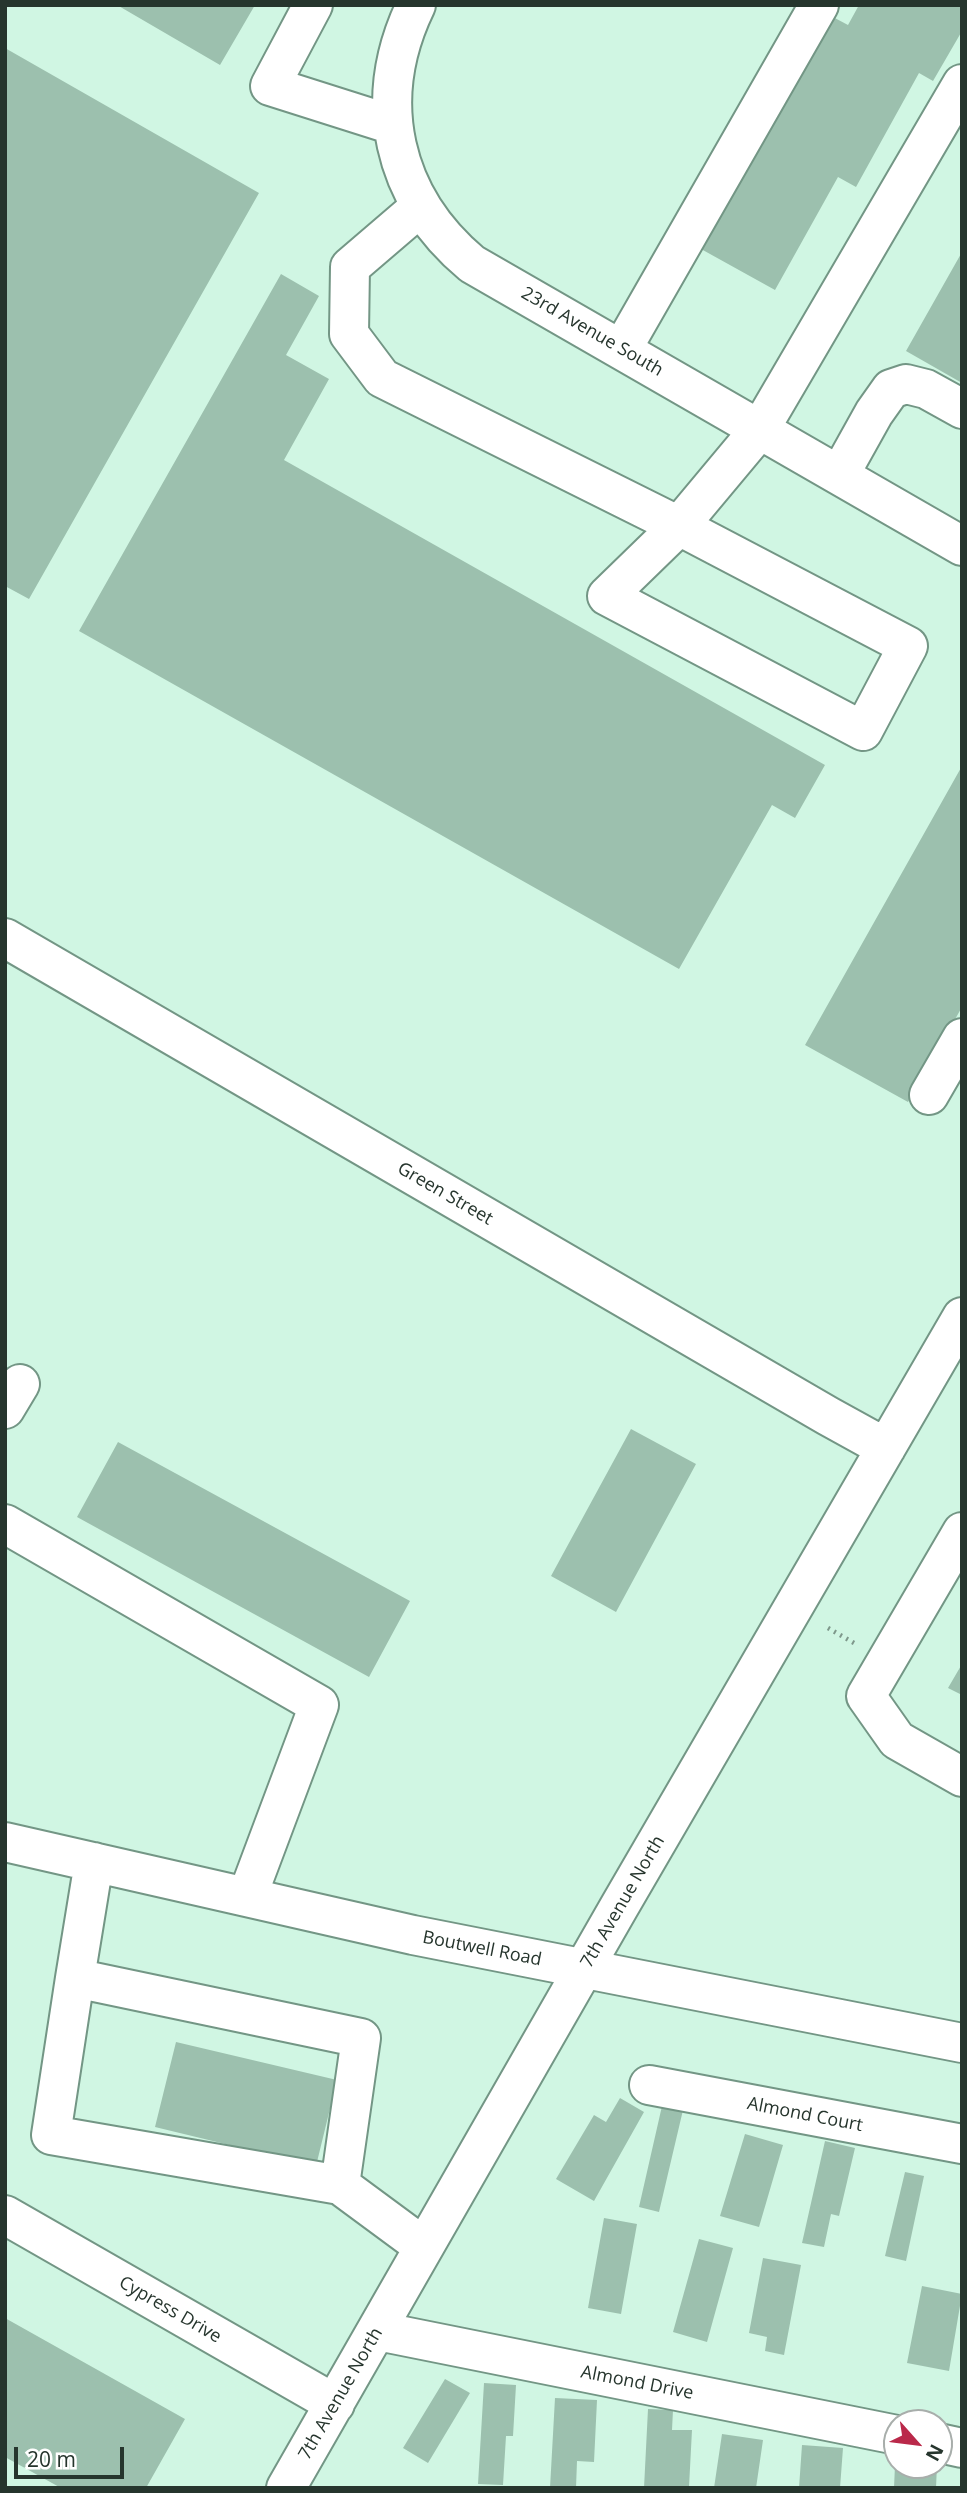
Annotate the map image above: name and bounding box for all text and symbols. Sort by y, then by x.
street label: 23rd Avenue South [517,283,667,381]
street label: Green Street [393,1158,497,1230]
street label: 7th Avenue North [576,1832,670,1972]
street label: Boutwell Road [421,1927,543,1971]
street label: Almond Court [745,2093,865,2137]
street label: Cypress Drive [115,2272,225,2348]
street label: 7th Avenue North [294,2324,388,2464]
street label: Almond Drive [579,2362,695,2404]
north arrow [883,2409,953,2479]
scale bar [18,2434,128,2478]
text: N [920,2440,950,2466]
text: 20 m [27,2445,76,2473]

